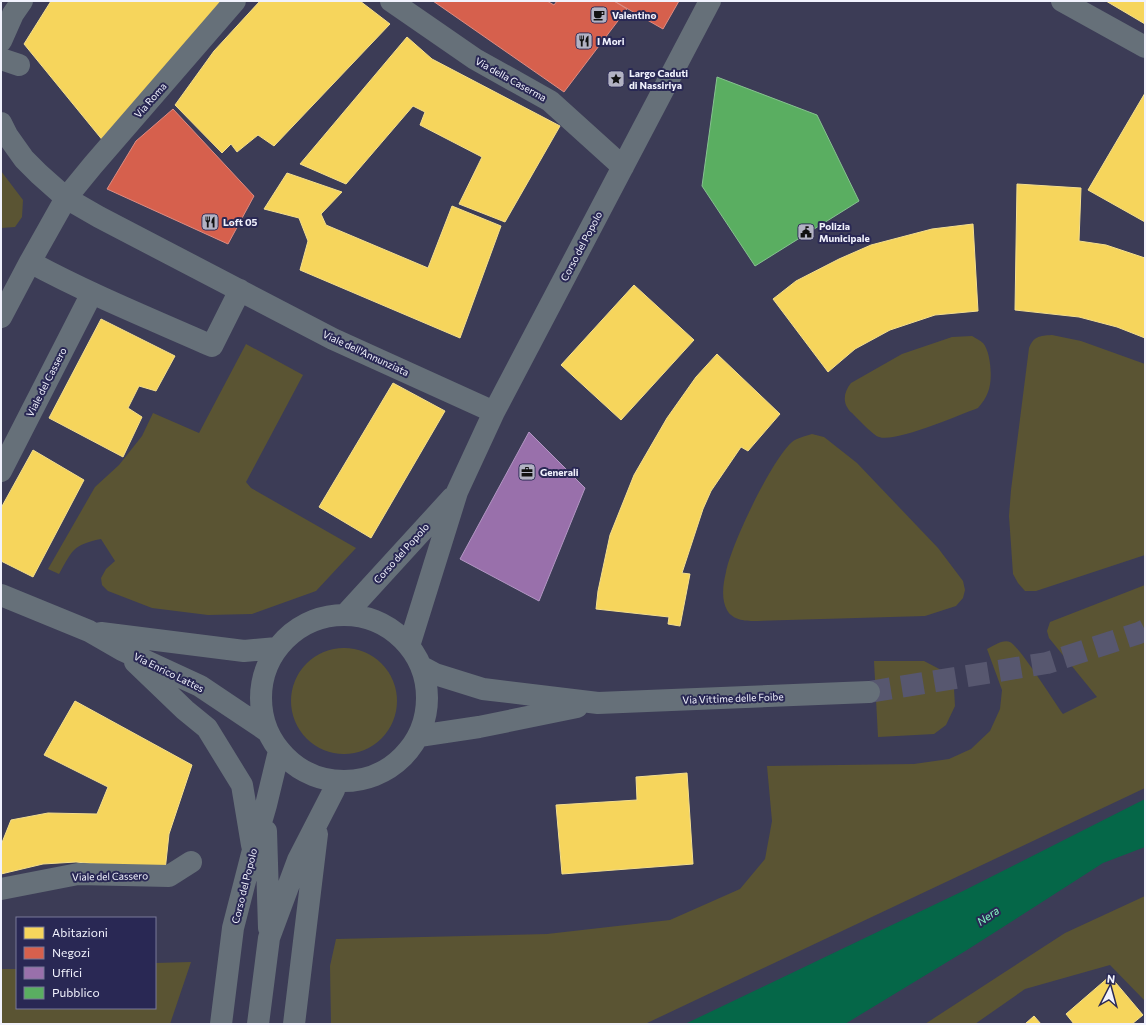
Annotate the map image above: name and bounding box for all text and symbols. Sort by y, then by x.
cafe icon: Valentino [589,5,609,25]
place label: Valentino [612,9,656,21]
restaurant icon: I Mori [574,31,594,51]
place label: I Mori [597,35,625,47]
street label: Via della Caserma [473,54,549,104]
place label: Largo Caduti di Nassiriya [629,67,688,91]
place icon: Largo Caduti di Nassiriya [606,69,626,89]
street label: Via Roma [131,80,169,120]
street label: Corso del Popolo [558,209,604,283]
restaurant icon: Loft 05 [200,212,220,232]
place label: Loft 05 [223,216,258,228]
place label: Polizia Municipale [819,220,870,244]
public building icon: Polizia Municipale [796,222,816,242]
street label: Viale dell'Annunziata [321,328,411,378]
street label: Viale del Cassero [23,345,69,419]
office icon: Generali [517,462,537,482]
place label: Generali [540,466,579,478]
street label: Corso del Popolo [371,520,431,586]
street label: Via Enrico Lattes [132,650,206,694]
street label: Via Vittime delle Foibe [682,690,784,706]
street label: Corso del Popolo [229,847,259,925]
street label: Viale del Cassero [72,869,148,883]
water label: Nera [974,903,1002,928]
legend [16,917,156,1009]
text: Abitazioni [52,925,108,939]
text: Negozi [52,945,90,959]
text: Uffici [52,965,82,979]
north arrow [1090,969,1130,1009]
text: N [1106,972,1116,985]
text: Pubblico [52,985,100,999]

